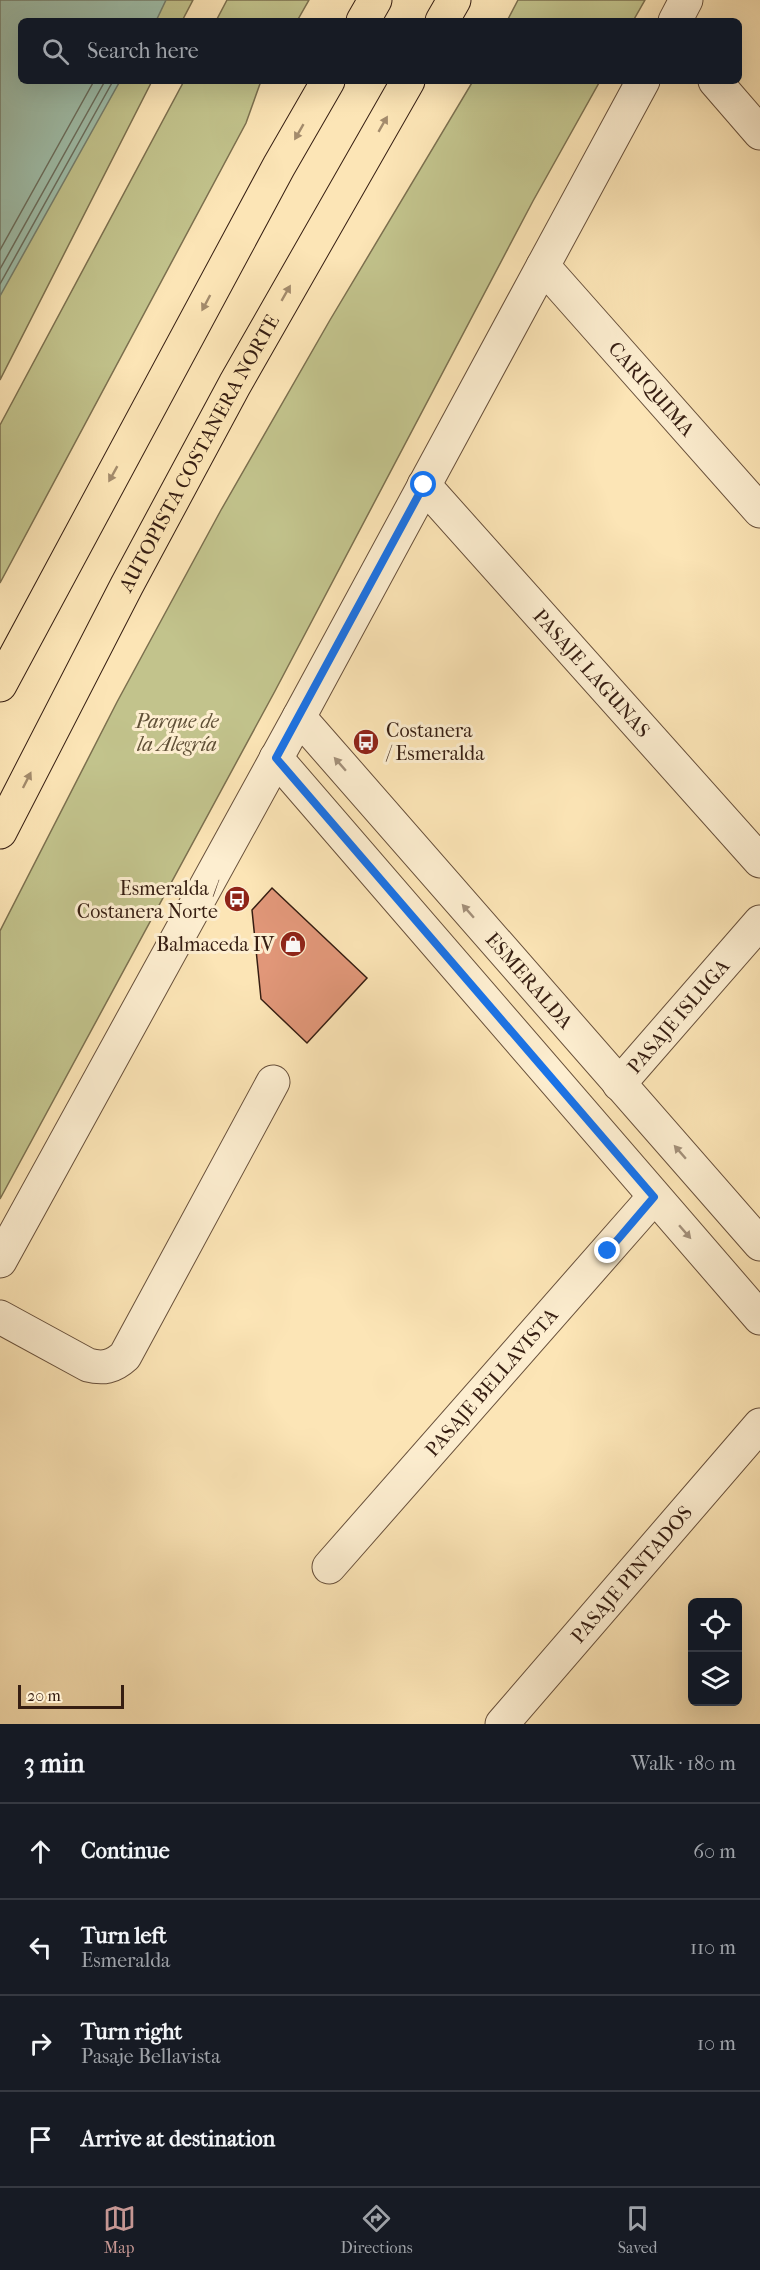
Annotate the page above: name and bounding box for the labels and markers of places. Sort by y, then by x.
place label: Costanera / Esmeralda [385,719,485,765]
bus stop icon: Costanera / Esmeralda [351,727,381,757]
place label: Esmeralda / Costanera Norte [77,877,220,923]
bus stop icon: Esmeralda / Costanera Norte [222,884,252,914]
shop icon: Balmaceda IV [278,929,308,959]
place label: Balmaceda IV [156,933,275,956]

